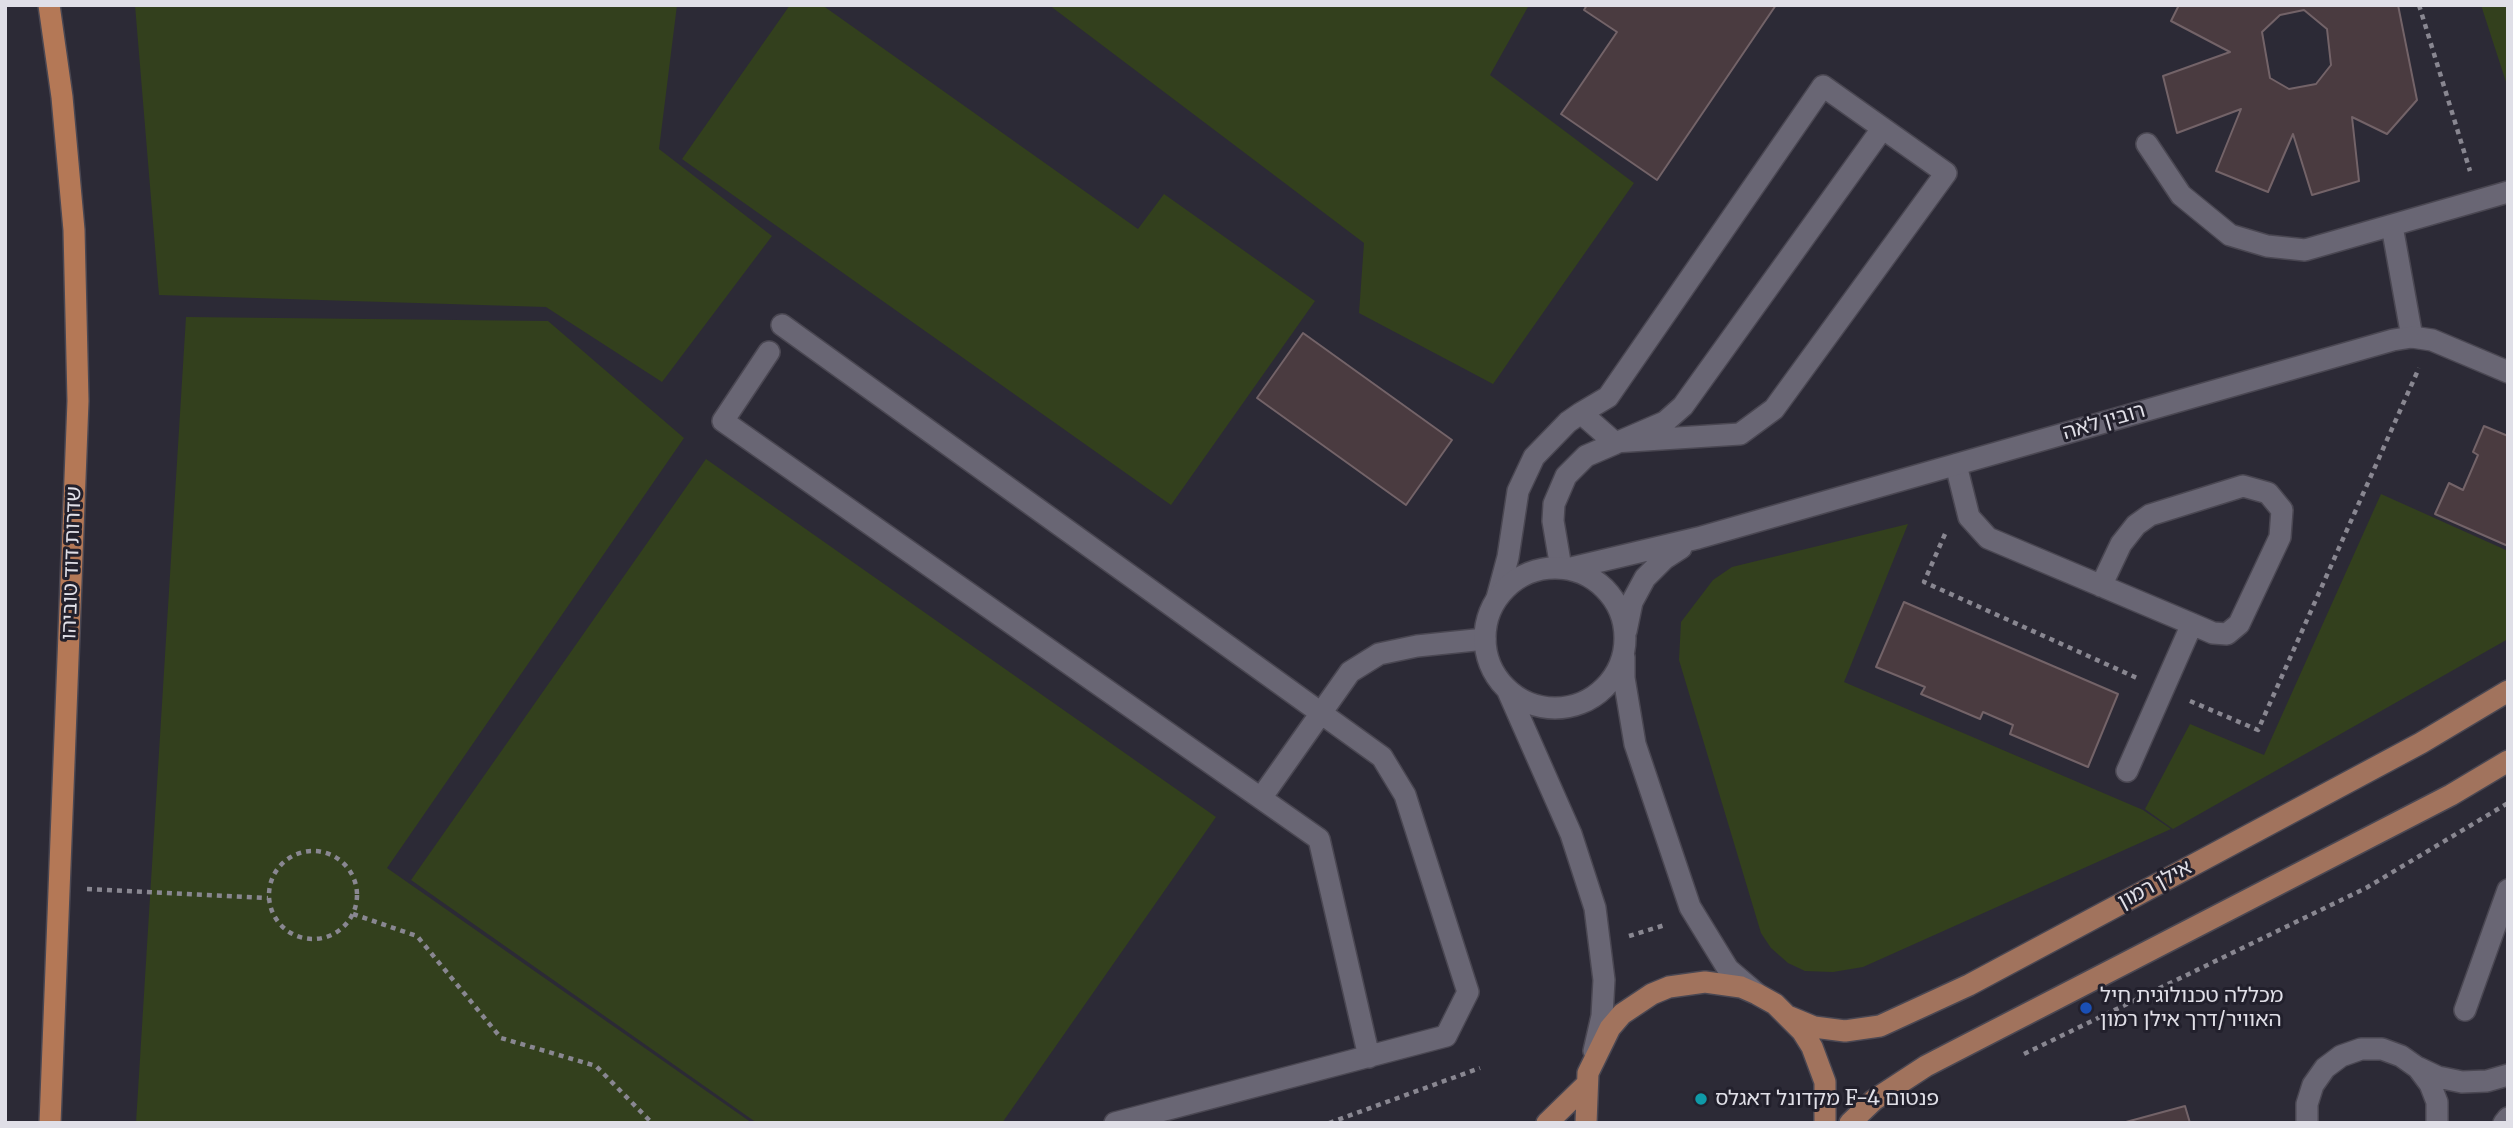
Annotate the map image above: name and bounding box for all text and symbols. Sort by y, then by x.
street label: רובין לאה [2060,398,2148,446]
street label: שדרות דוד טוביהו [57,486,87,640]
street label: אילן רמון [2114,855,2196,915]
place label: מכללה טכנולוגית חיל האוויר/דרך אילן רמון [2100,983,2283,1033]
marker: מכללה טכנולוגית חיל האוויר/דרך אילן רמון [2078,1000,2094,1016]
place label: מקדונל דאגלס F-4 פנטום [1715,1086,1939,1112]
marker: מקדונל דאגלס F-4 פנטום [1693,1091,1709,1107]

